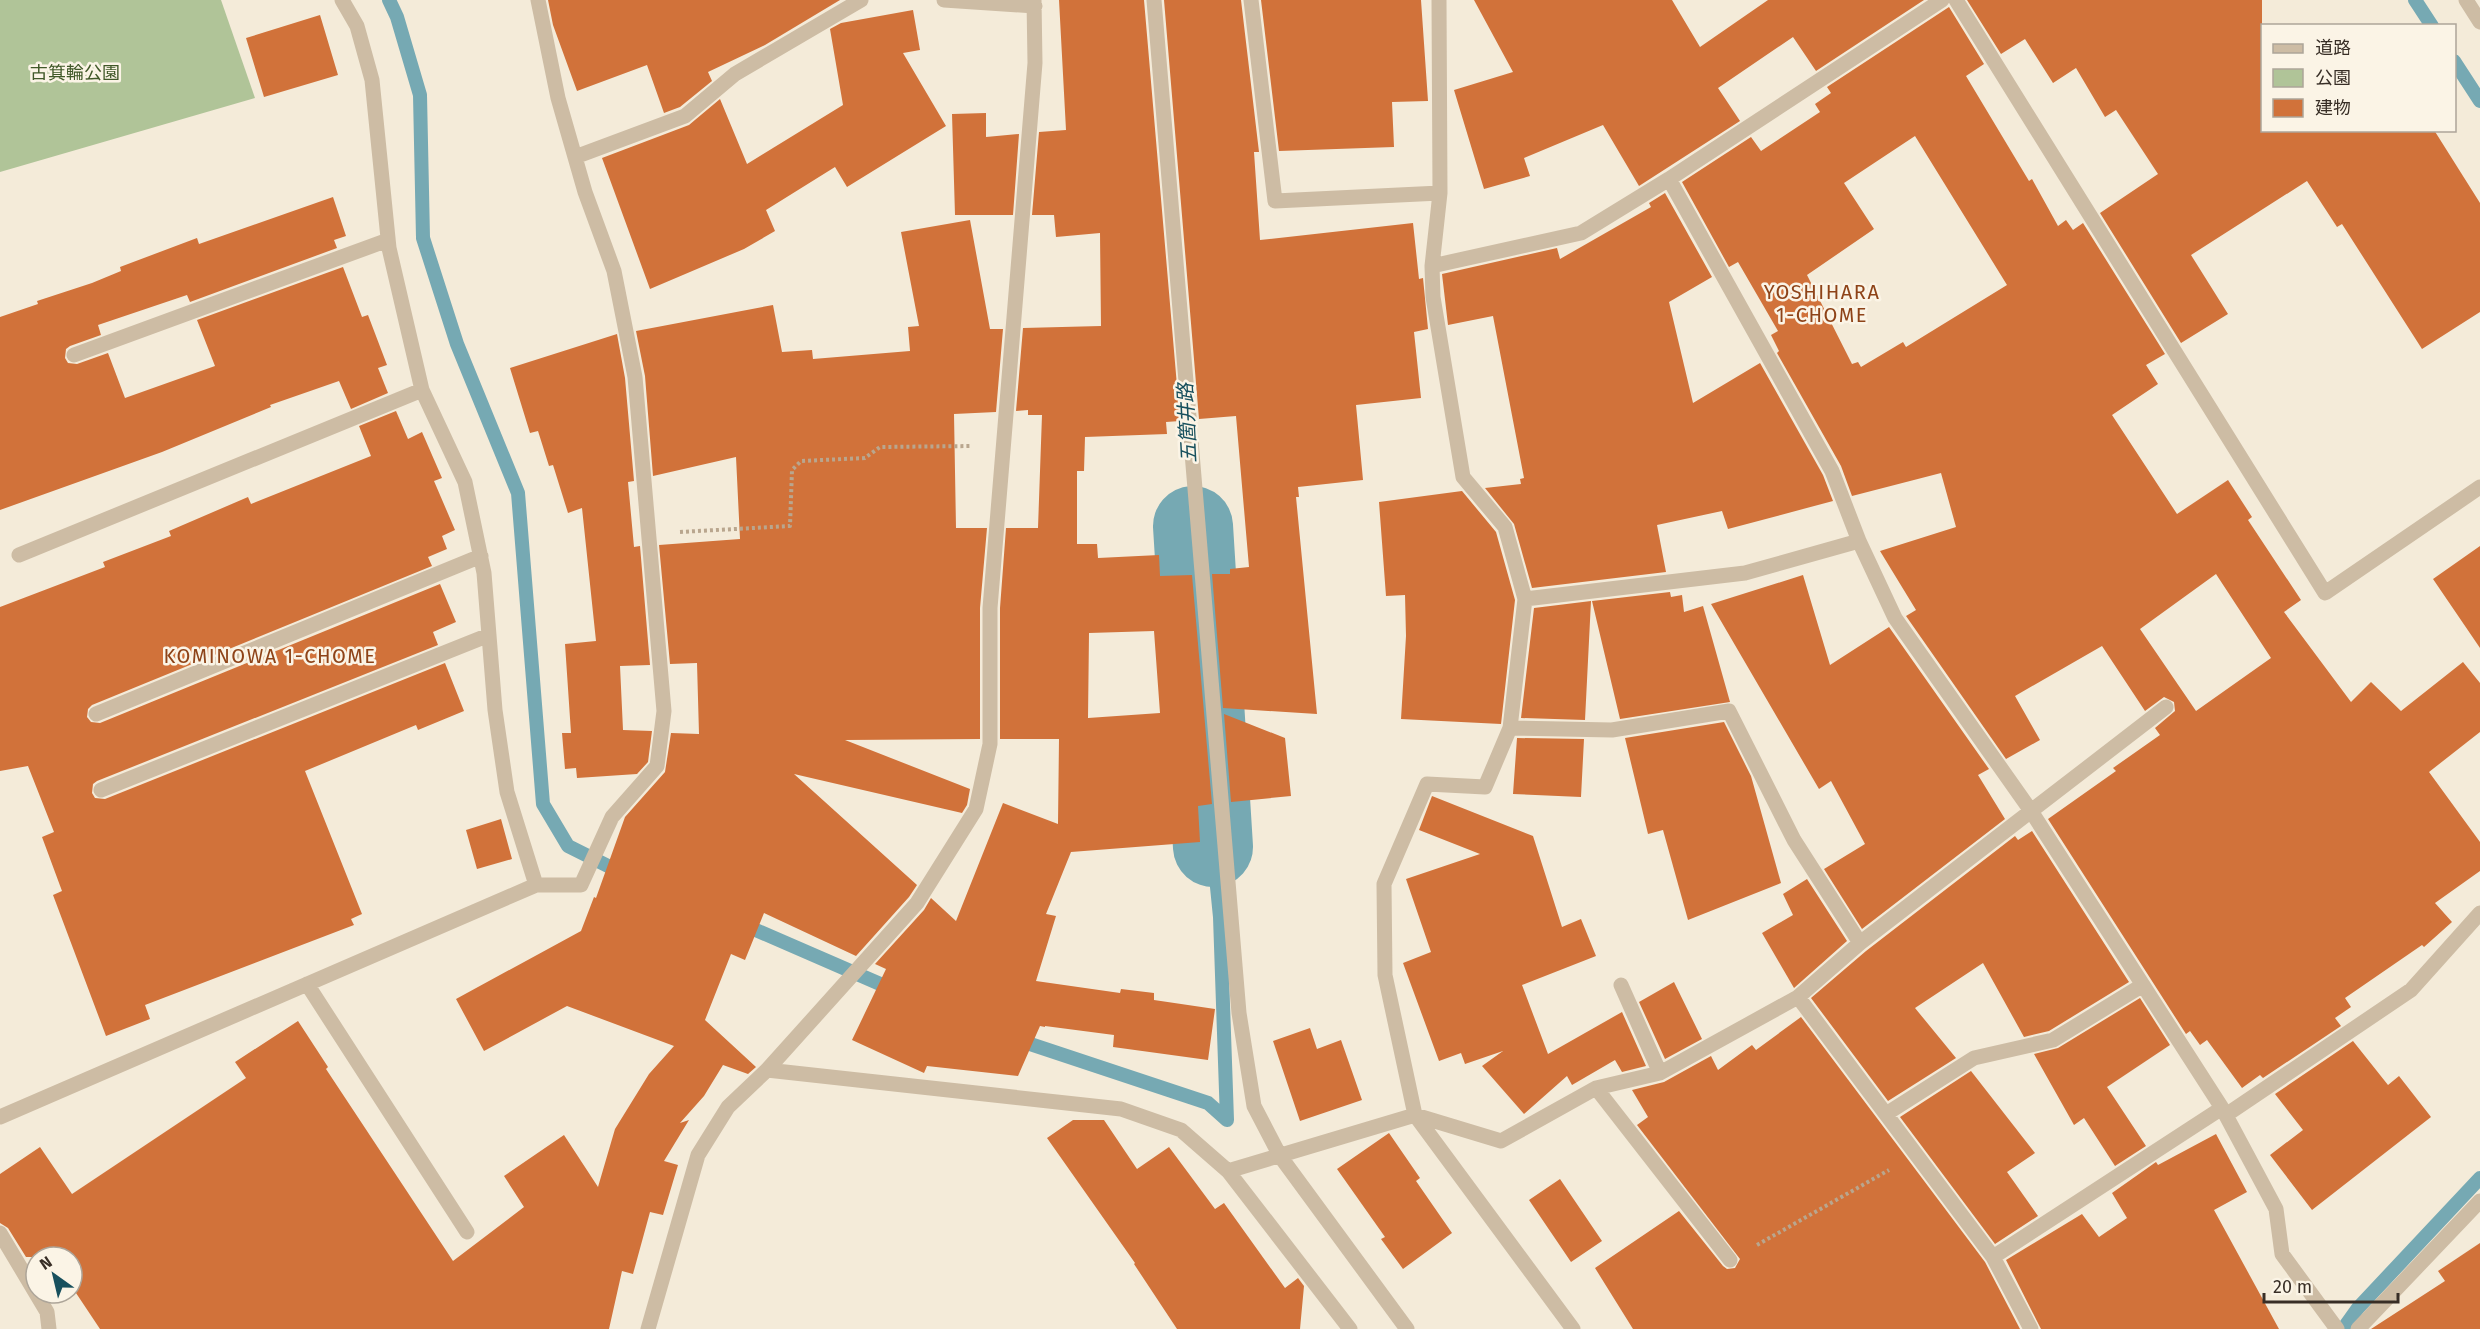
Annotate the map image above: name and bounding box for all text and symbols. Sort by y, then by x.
legend [2261,24,2456,132]
text: 道路 [2315,37,2351,59]
park label: 古箕輪公園 [30,62,120,84]
text: 公園 [2315,67,2351,89]
text: 建物 [2315,97,2351,119]
district label: YOSHIHARA 1-CHOME [1764,280,1880,327]
water label: 五箇井路 [1173,380,1201,464]
district label: KOMINOWA 1-CHOME [164,644,376,668]
north arrow [24,1245,84,1305]
text: N [36,1252,56,1274]
scale bar [2264,1266,2398,1304]
text: 20 m [2273,1276,2312,1298]

